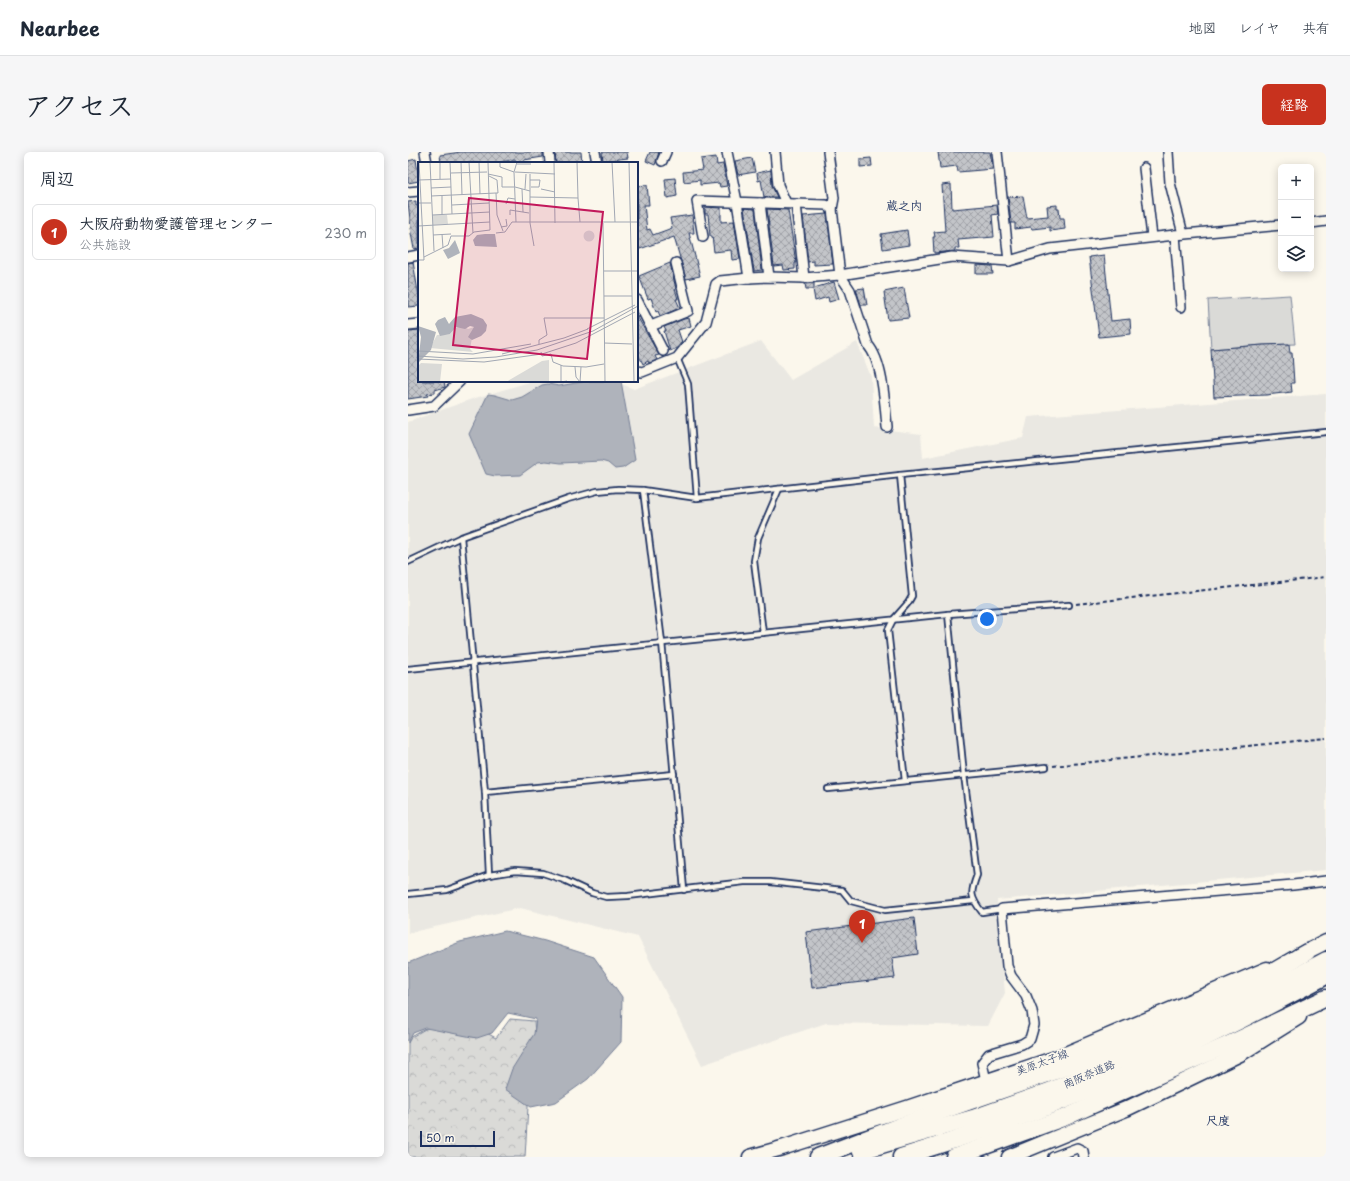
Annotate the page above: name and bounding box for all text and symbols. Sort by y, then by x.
text: Nearbee [20,14,100,42]
text: 地図 [1189,17,1217,38]
text: レイヤ [1239,17,1280,38]
text: 共有 [1302,17,1330,38]
text: アクセス [24,83,134,126]
button: 経路 [1262,84,1326,125]
inset map [418,162,638,382]
map controls [1278,164,1314,272]
button: + [1278,164,1314,200]
text: 周辺 [40,165,74,191]
district label: 蔵之内 [886,196,922,214]
button: − [1278,200,1314,236]
text: 大阪府動物愛護管理センター [79,211,274,234]
text: 1 [51,223,57,242]
text: 230 m [325,223,367,242]
text: 公共施設 [79,234,131,253]
button: layers [1278,236,1314,272]
your location [977,609,997,629]
pin: 1 [849,910,875,943]
street label: 美原太子線 [1013,1044,1071,1079]
street label: 南阪奈道路 [1060,1055,1117,1092]
district label: 尺度 [1206,1111,1230,1129]
scale bar [420,1129,495,1148]
text: 50 m [426,1129,455,1146]

